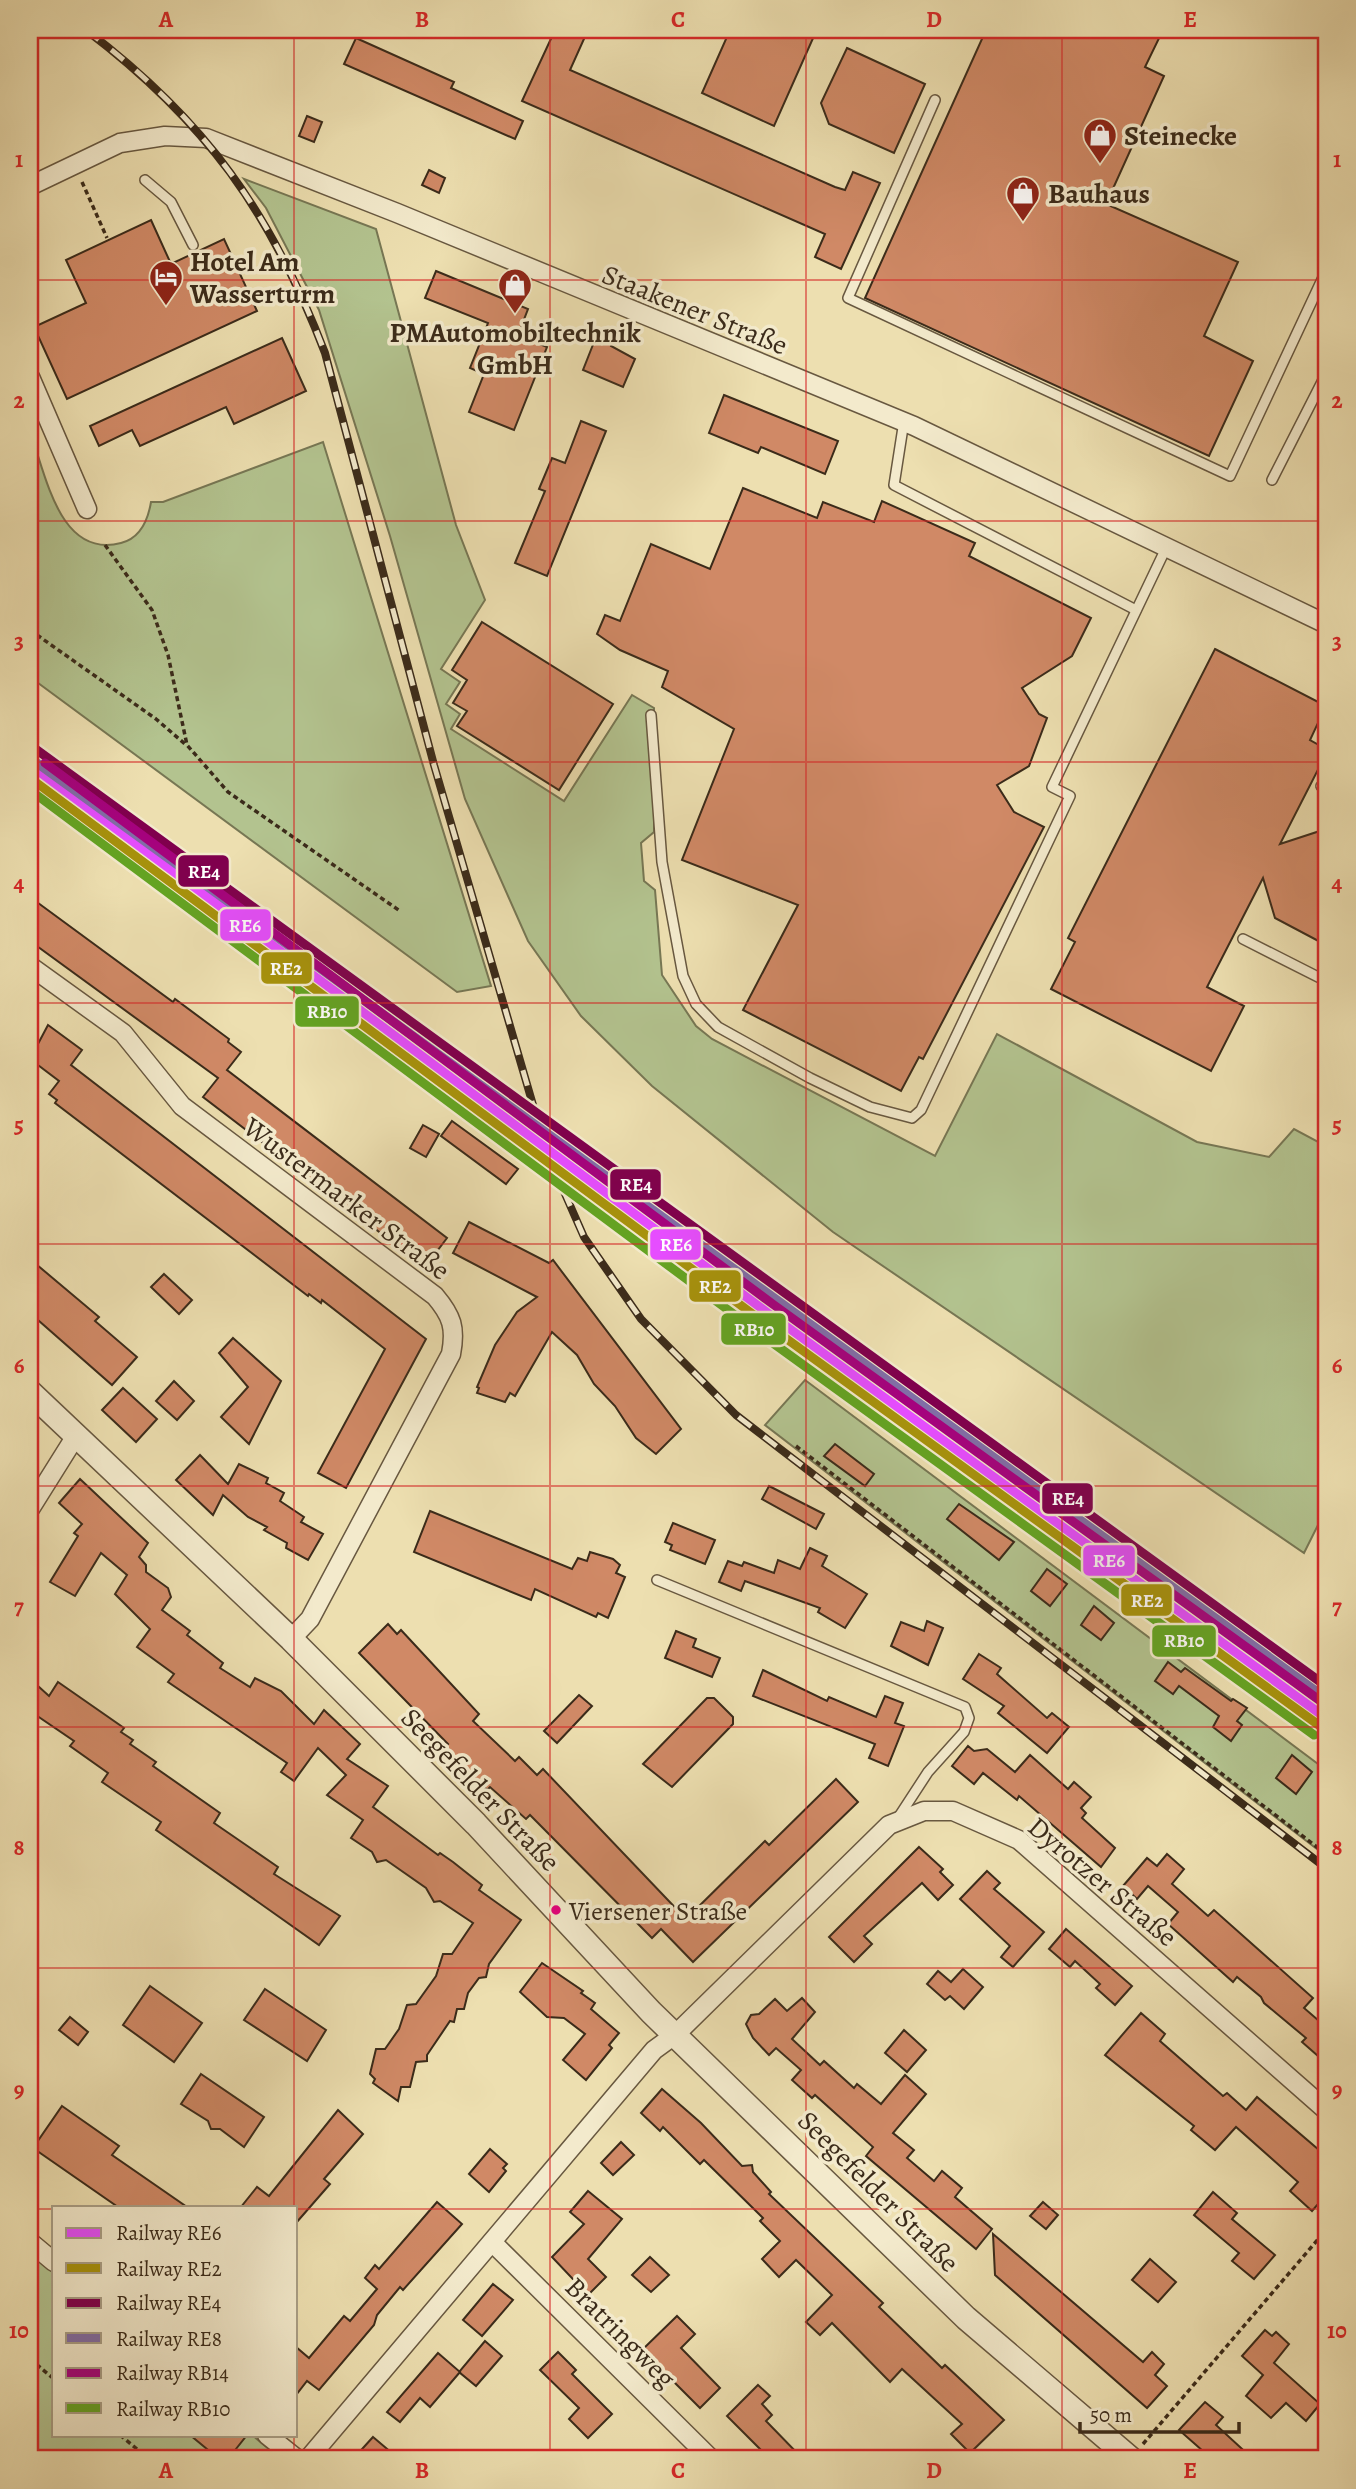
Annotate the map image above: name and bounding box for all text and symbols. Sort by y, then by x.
text: A [158,4,174,35]
text: B [415,4,429,35]
text: C [671,4,685,35]
text: D [926,4,942,35]
text: E [1183,4,1197,35]
shop icon: Steinecke [1081,116,1119,165]
place label: Steinecke [1124,117,1237,155]
text: 1 [15,144,23,175]
text: 1 [1333,144,1341,175]
shop icon: Bauhaus [1004,174,1042,223]
place label: Bauhaus [1048,175,1150,213]
place label: Hotel Am Wasserturm [189,243,335,313]
street label: Staakener Straße [596,255,793,364]
hotel icon: Hotel Am Wasserturm [147,258,185,307]
shop icon: PMAutomobiltechnik GmbH [496,266,534,315]
place label: PMAutomobiltechnik GmbH [389,314,641,384]
text: 2 [13,385,25,416]
text: 2 [1331,385,1343,416]
text: 3 [14,626,24,657]
text: 3 [1332,626,1342,657]
line badge: RE4 [177,854,230,888]
text: RE4 [188,859,220,885]
text: 4 [14,868,25,899]
text: 4 [1332,868,1343,899]
line badge: RE6 [219,908,272,942]
text: RE6 [229,913,261,939]
line badge: RE2 [260,951,313,985]
text: RE2 [270,956,302,982]
line badge: RB10 [294,995,360,1028]
text: RB10 [307,999,348,1025]
street label: Wustermarker Straße [234,1108,458,1289]
text: 5 [14,1109,24,1140]
text: 5 [1332,1109,1342,1140]
line badge: RE4 [609,1168,662,1201]
text: RE4 [620,1172,652,1198]
line badge: RE6 [649,1228,702,1261]
text: RE6 [660,1232,692,1258]
line badge: RE2 [688,1269,742,1303]
text: RE2 [699,1274,731,1300]
line badge: RB10 [720,1312,787,1346]
text: RB10 [734,1317,775,1343]
text: 6 [14,1350,25,1381]
text: 6 [1332,1350,1343,1381]
line badge: RE4 [1041,1482,1094,1515]
text: RE4 [1052,1486,1084,1512]
line badge: RE6 [1082,1544,1136,1577]
text: RE6 [1093,1548,1125,1574]
line badge: RE2 [1120,1583,1173,1617]
text: RE2 [1131,1588,1163,1614]
text: 7 [14,1591,24,1622]
text: 7 [1332,1591,1342,1622]
line badge: RB10 [1151,1624,1217,1658]
text: RB10 [1164,1628,1205,1654]
street label: Seegefelder Straße [392,1699,568,1880]
street label: Dyrotzer Straße [1020,1808,1185,1956]
text: 8 [13,1832,25,1863]
text: 8 [1331,1832,1343,1863]
place label: Viersener Straße [568,1894,747,1929]
marker: Viersener Straße [549,1903,563,1917]
text: 9 [14,2074,24,2105]
text: 9 [1332,2074,1342,2105]
street label: Seegefelder Straße [789,2103,967,2281]
legend [52,2206,298,2436]
text: Railway RE6 [116,2219,222,2247]
text: Railway RE2 [116,2255,222,2283]
street label: Bratringweg [556,2269,684,2397]
text: Railway RE4 [116,2289,221,2317]
text: 10 [9,2315,29,2346]
text: 10 [1327,2315,1347,2346]
text: Railway RE8 [116,2325,222,2353]
text: Railway RB14 [116,2359,229,2387]
scale bar [1080,2391,1239,2435]
text: Railway RB10 [116,2395,230,2423]
text: 50 m [1090,2401,1132,2429]
text: A [158,2455,174,2486]
text: B [415,2455,429,2486]
text: C [671,2455,685,2486]
text: D [926,2455,942,2486]
text: E [1183,2455,1197,2486]

